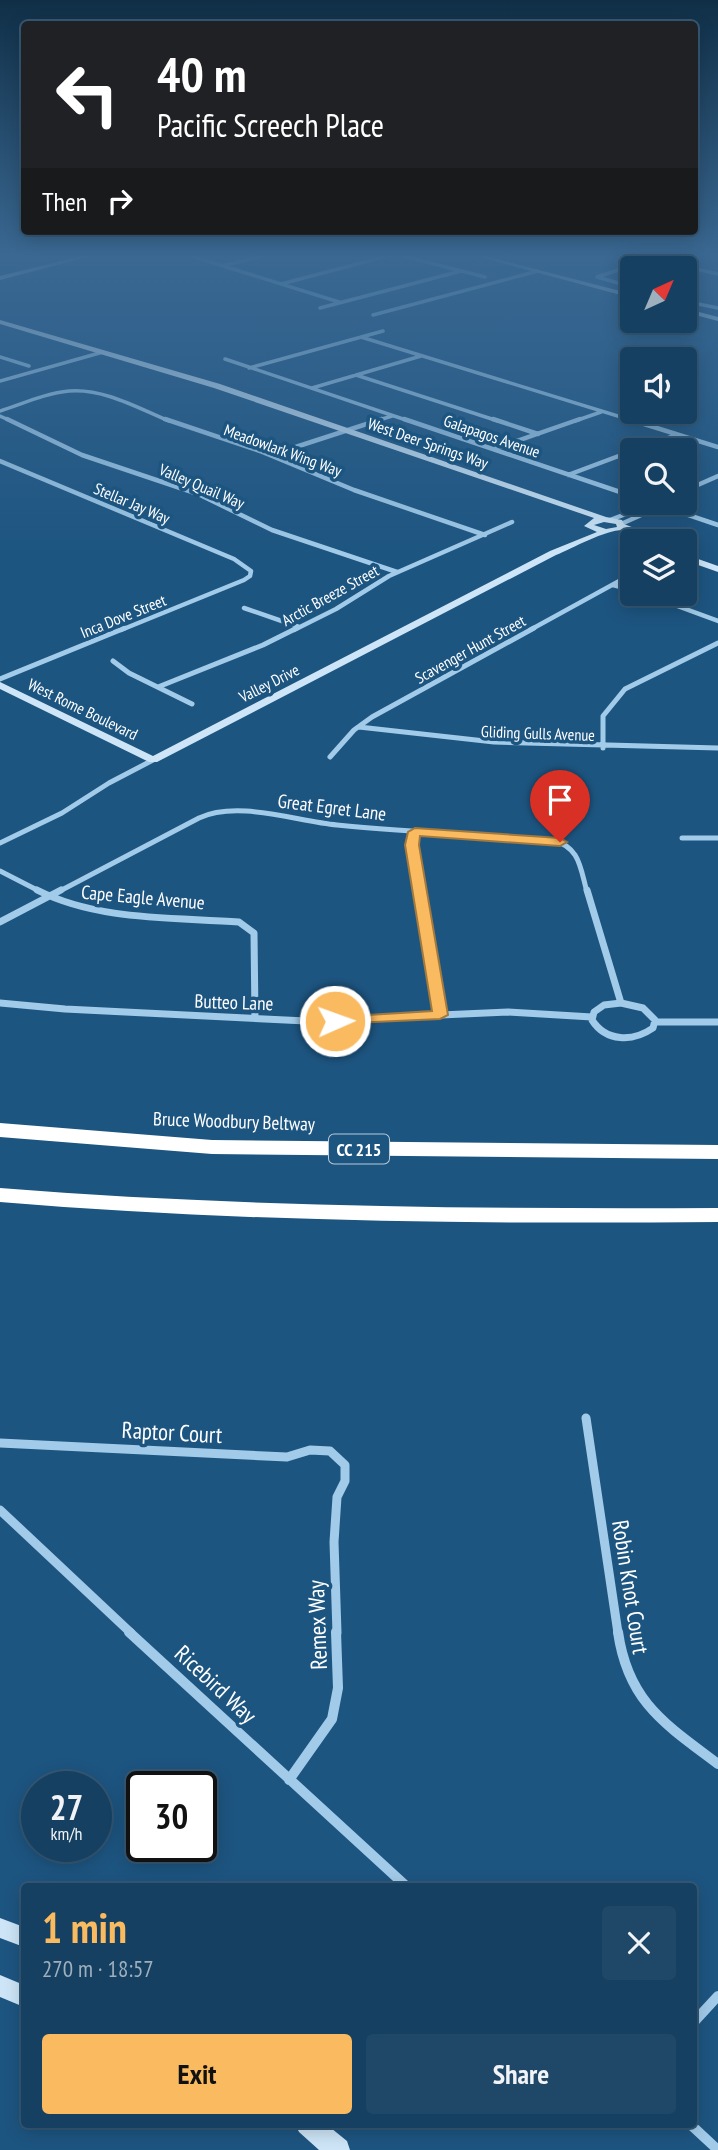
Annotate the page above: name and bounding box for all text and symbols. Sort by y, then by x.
text: 40 m [157,42,246,106]
icon: left [42,49,133,140]
text: Pacific Screech Place [157,104,384,146]
icon: right [101,182,139,220]
text: Then [42,185,87,218]
north arrow [620,256,696,332]
map controls [620,256,697,606]
button: sound [620,347,697,424]
street label: Galapagos Avenue [441,410,543,462]
street label: West Deer Springs Way [365,413,491,473]
street label: Meadowlark Wing Way [221,419,345,481]
button: search [620,438,697,515]
street label: Valley Quail Way [155,459,248,513]
street label: Stellar Jay Way [91,478,173,528]
button: layers [620,529,697,606]
street label: Arctic Breeze Street [278,560,383,630]
street label: Inca Dove Street [77,590,169,642]
street label: Scavenger Hunt Street [411,610,529,688]
street label: Valley Drive [235,659,302,707]
street label: West Rome Boulevard [25,674,141,744]
street label: Gliding Gulls Avenue [481,721,595,745]
pin [530,770,590,842]
icon: arrive [541,781,579,819]
street label: Great Egret Lane [276,788,388,826]
street label: Cape Eagle Avenue [80,880,206,914]
position arrow [298,984,372,1058]
street label: Butteo Lane [194,989,274,1015]
street label: Bruce Woodbury Beltway [153,1106,316,1136]
road number: CC 215 [329,1134,389,1164]
street label: Raptor Court [121,1415,224,1449]
street label: Robin Knot Court [606,1518,656,1657]
street label: Remex Way [301,1579,333,1670]
street label: Ricebird Way [169,1639,263,1729]
speed limit sign: 30 [126,1771,217,1862]
text: 27 [50,1784,83,1830]
text: km/h [51,1822,82,1845]
text: 1 min [42,1900,127,1955]
button: close [602,1906,676,1980]
text: 270 m · 18:57 [42,1954,154,1983]
button: Exit [42,2034,352,2114]
button: Share [366,2034,676,2114]

